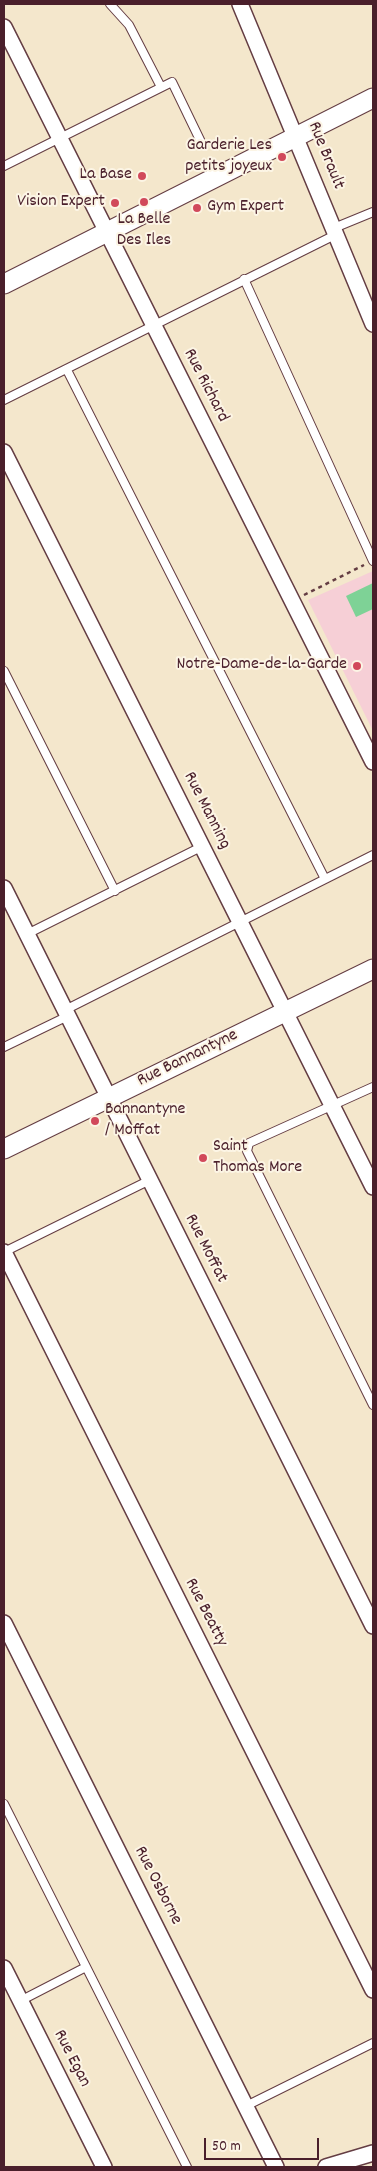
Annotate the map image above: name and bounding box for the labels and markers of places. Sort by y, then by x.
place label: Garderie Les petits joyeux [185,136,272,178]
marker: Garderie Les petits joyeux [276,151,288,163]
place label: La Base [80,165,132,187]
marker: La Base [136,170,148,182]
place label: Vision Expert [17,192,105,214]
marker: La Belle Des Iles [138,196,150,208]
marker: Vision Expert [109,197,121,209]
place label: Gym Expert [207,197,284,219]
marker: Gym Expert [191,202,203,214]
place label: La Belle Des Iles [117,210,171,252]
place label: Notre-Dame-de-la-Garde [177,655,347,677]
marker: Notre-Dame-de-la-Garde [351,660,363,672]
place label: Bannantyne / Moffat [105,1100,186,1142]
marker: Bannantyne / Moffat [89,1115,101,1127]
place label: Saint Thomas More [213,1137,302,1180]
marker: Saint Thomas More [197,1152,209,1164]

